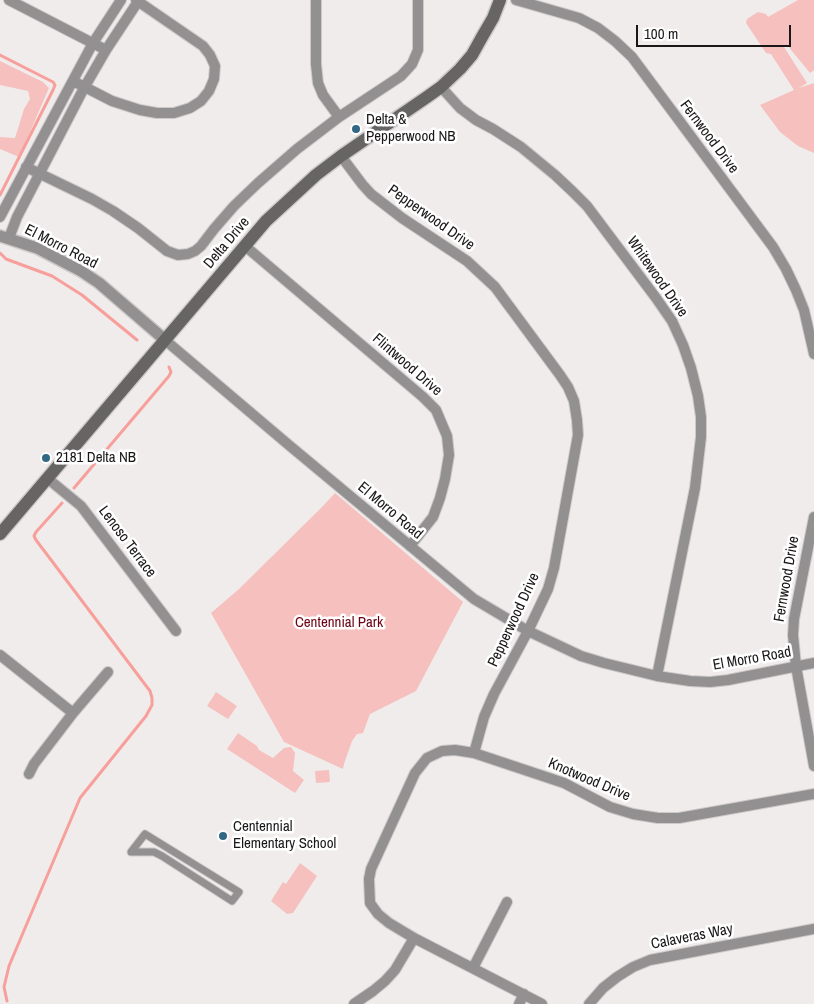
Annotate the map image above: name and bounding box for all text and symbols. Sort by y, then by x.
scale bar [639,15,794,47]
text: 100 m [644,23,678,44]
street label: Fernwood Drive [676,97,742,177]
place label: Delta & Pepperwood NB [366,111,456,146]
marker: Delta & Pepperwood NB [350,123,362,135]
street label: Pepperwood Drive [384,181,478,255]
street label: Delta Drive [200,214,254,272]
street label: El Morro Road [22,221,100,273]
street label: Whitewood Drive [623,233,691,321]
street label: Flintwood Drive [369,330,445,400]
place label: 2181 Delta NB [56,449,136,467]
marker: 2181 Delta NB [40,452,52,464]
street label: El Morro Road [354,479,426,543]
street label: Lenoso Terrace [94,503,160,581]
street label: Fernwood Drive [771,535,803,623]
street label: Pepperwood Drive [484,570,544,670]
park label: Centennial Park [295,614,383,632]
street label: El Morro Road [711,643,793,675]
street label: Knotwood Drive [545,755,633,805]
place label: Centennial Elementary School [233,818,336,853]
marker: Centennial Elementary School [217,830,229,842]
street label: Calaveras Way [650,920,734,954]

